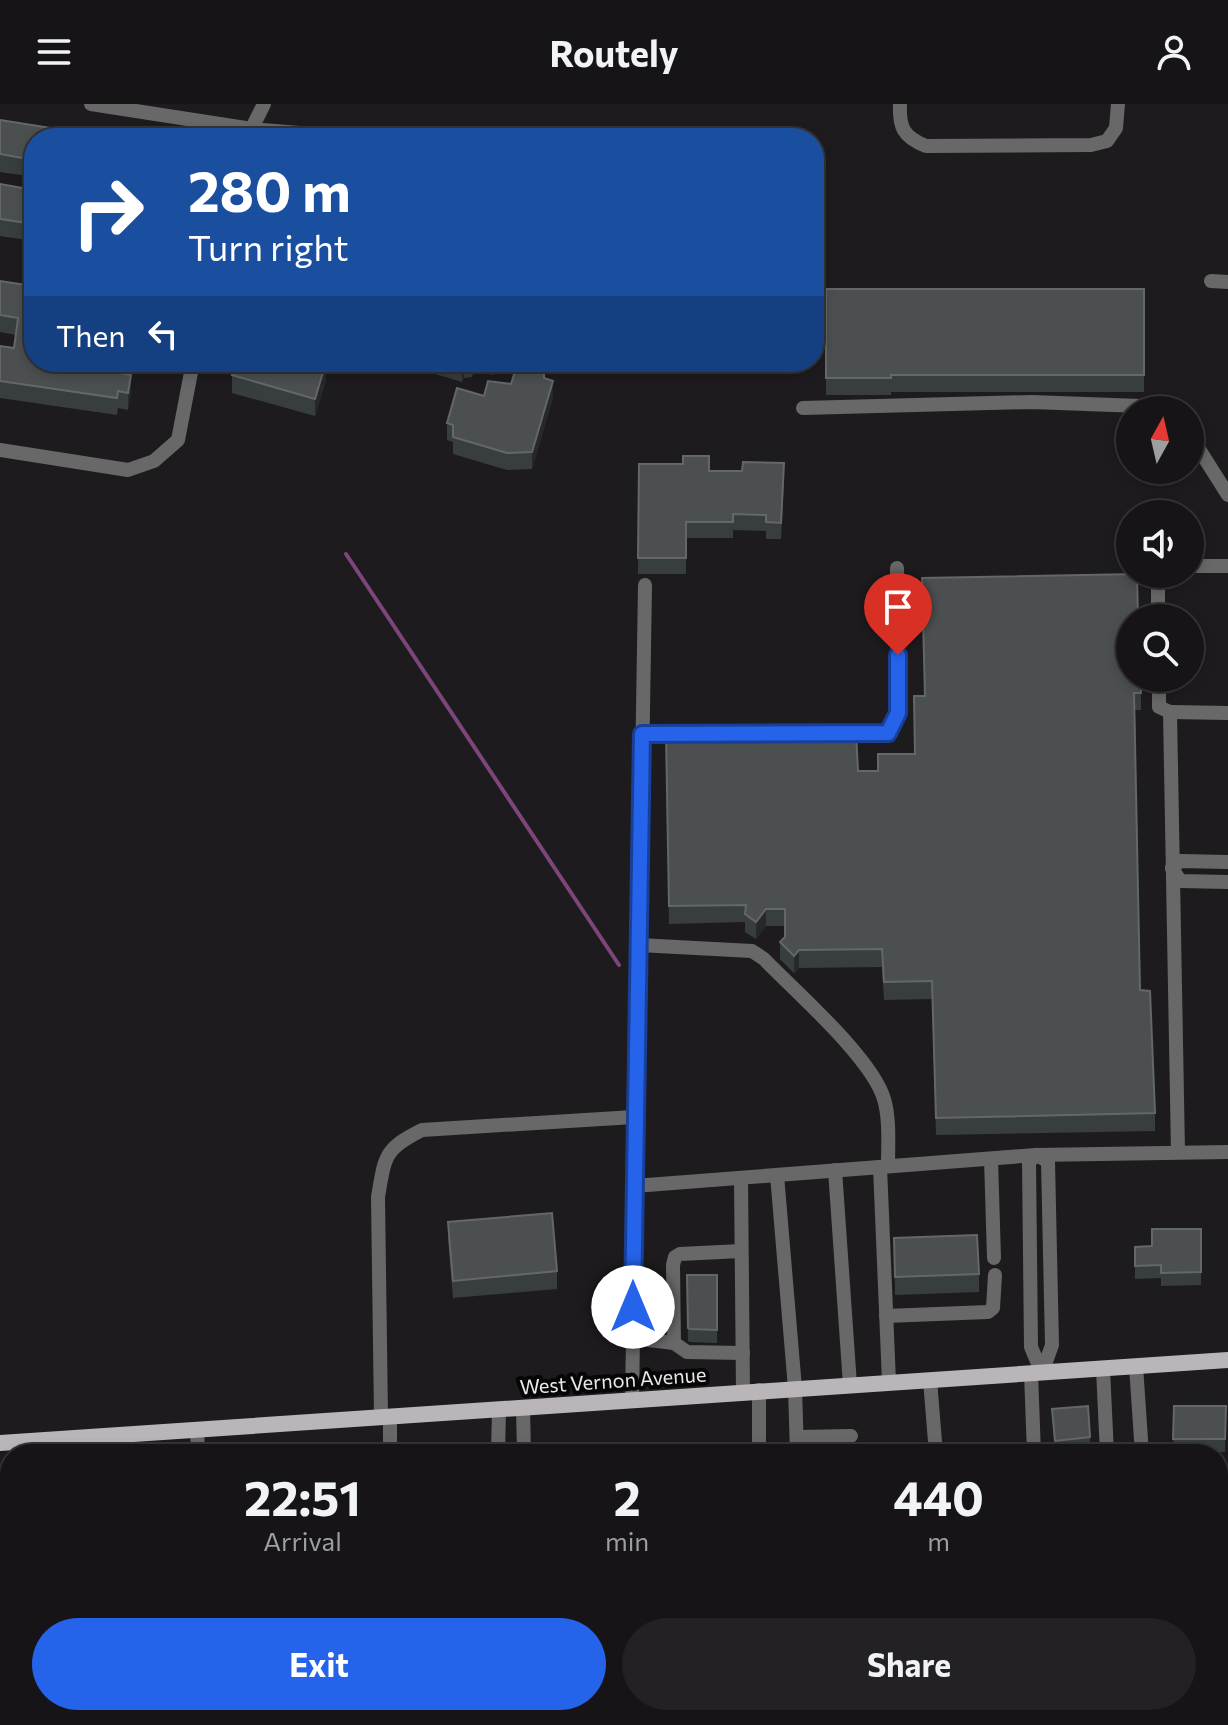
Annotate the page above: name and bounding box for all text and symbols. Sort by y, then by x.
icon: menu [32,30,76,74]
text: Routely [549,30,679,74]
icon: person [1152,30,1196,74]
text: 280 m [188,155,351,224]
icon: right [56,160,160,264]
text: Turn right [188,224,349,268]
icon: left [141,312,185,356]
text: Then [56,316,125,353]
north arrow [1116,396,1204,484]
map controls [1116,396,1204,692]
button: sound [1116,500,1204,588]
pin [864,573,932,655]
icon: arrive [876,585,920,629]
button: search [1116,604,1204,692]
position arrow [591,1265,675,1349]
street label: West Vernon Avenue [519,1362,707,1398]
text: 22:51 [244,1467,361,1526]
text: 2 [613,1467,641,1526]
text: 440 [893,1467,984,1526]
text: Arrival [263,1525,342,1556]
text: min [605,1525,649,1556]
text: m [927,1525,950,1556]
button: Exit [32,1618,606,1710]
button: Share [622,1618,1196,1710]

